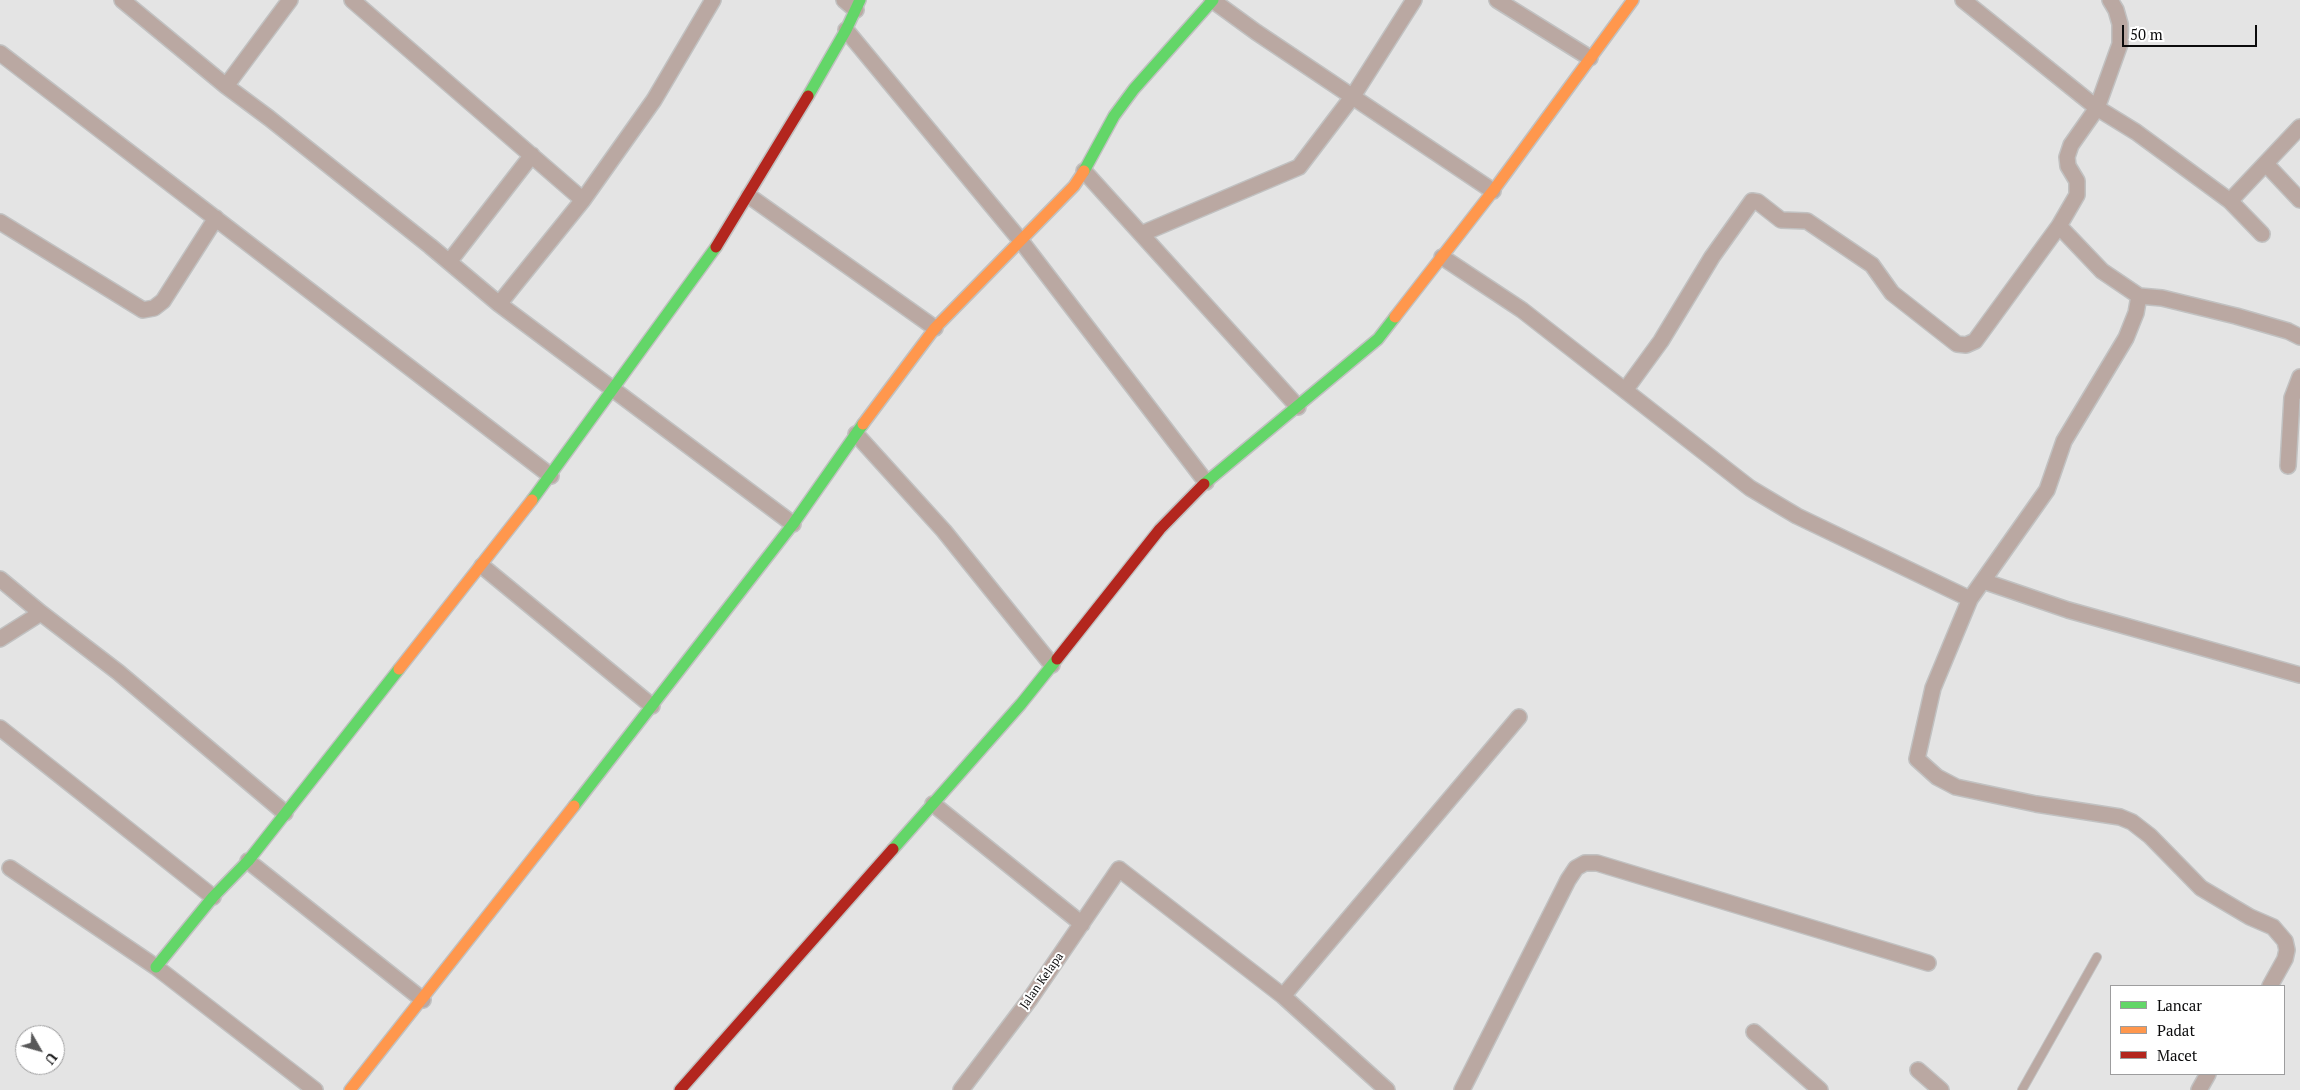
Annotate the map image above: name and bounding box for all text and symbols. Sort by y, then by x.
scale bar [2125,15,2260,47]
text: 50 m [2130,24,2163,44]
street label: Jalan Kelapa [1017,950,1067,1012]
legend [2110,985,2285,1075]
text: Lancar [2157,995,2202,1015]
text: Padat [2157,1020,2195,1040]
north arrow [15,1025,65,1075]
text: Macet [2157,1045,2197,1065]
text: U [41,1049,62,1069]

